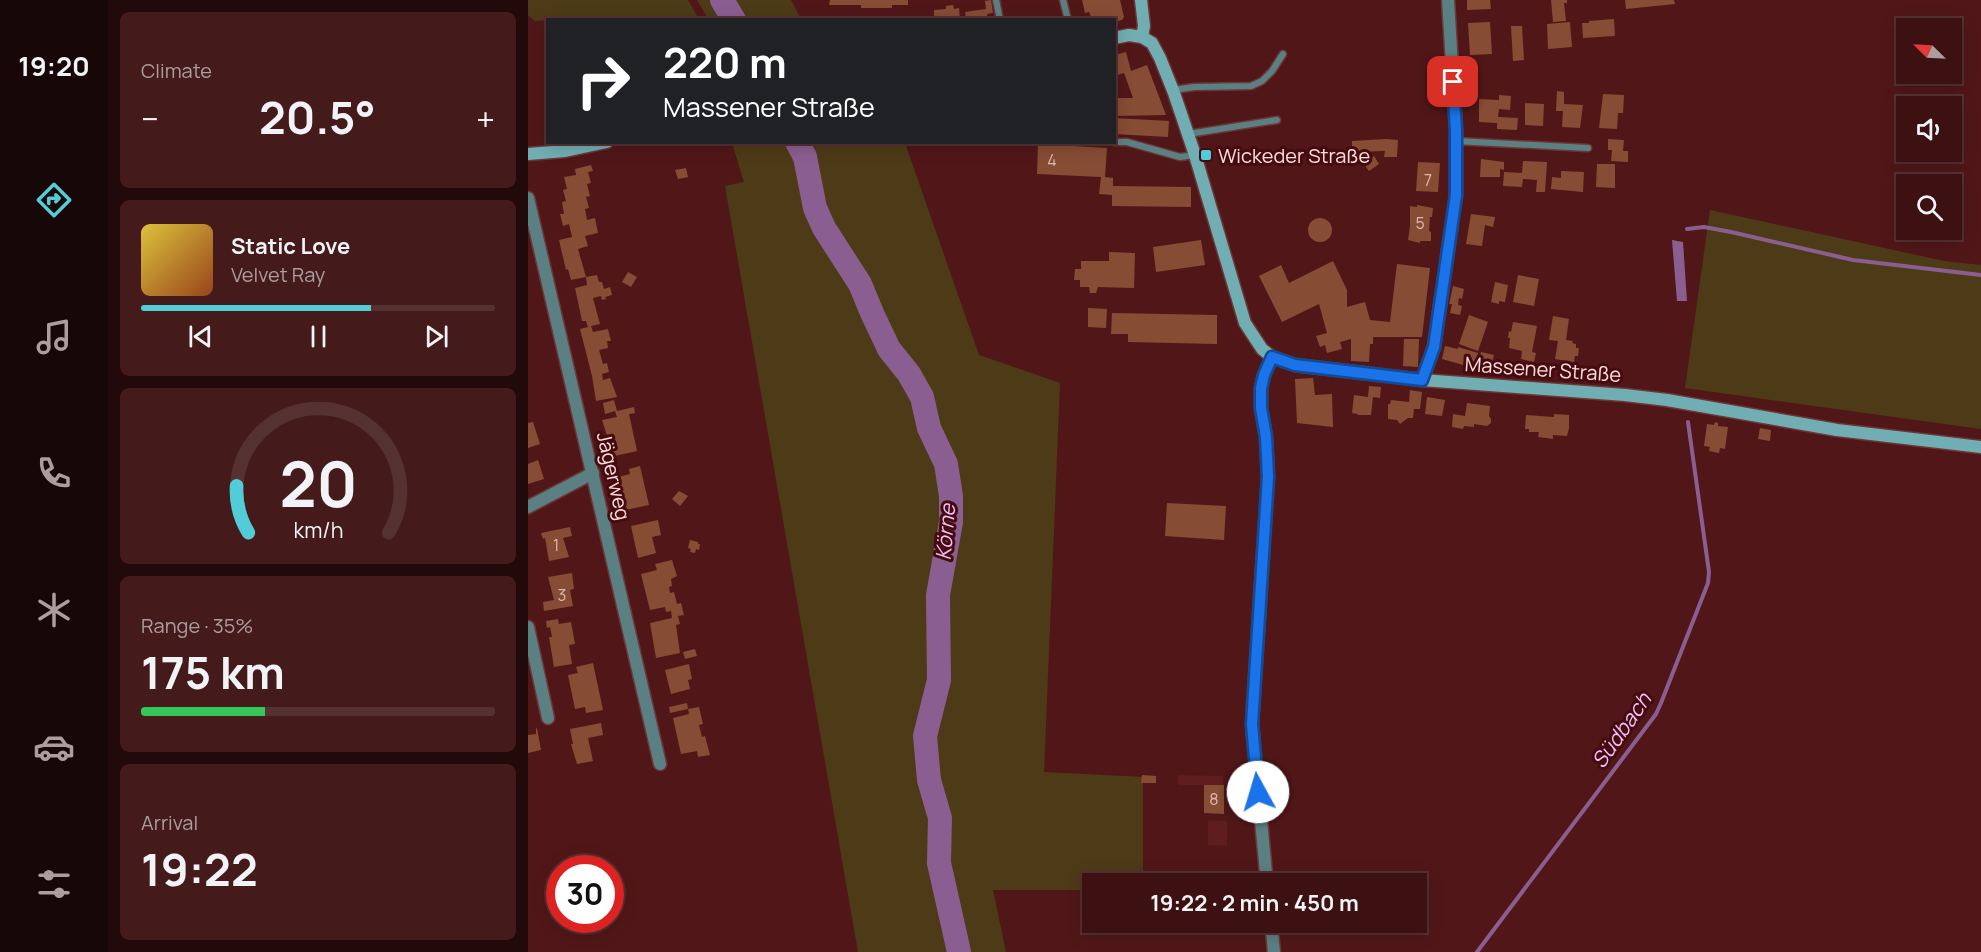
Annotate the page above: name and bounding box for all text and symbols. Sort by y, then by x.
north arrow [1896,18,1962,84]
map controls [1896,18,1962,240]
text: 220 m [663,33,787,91]
icon: right [564,42,642,120]
text: 19:20 [18,47,90,84]
pin [1427,56,1478,107]
text: Climate [141,57,212,84]
icon: arrive [1436,65,1469,98]
text: 20.5° [259,86,376,148]
text: Massener Straße [663,88,875,125]
text: − [141,96,159,141]
text: + [476,96,495,141]
button: sound [1896,96,1962,162]
place label: Wickeder Straße [1218,142,1370,169]
marker: Wickeder Straße [1199,148,1213,162]
house number: 4 [1047,149,1057,171]
house number: 7 [1424,169,1432,191]
button: search [1896,174,1962,240]
icon: directions [33,179,75,221]
house number: 5 [1415,212,1425,234]
text: Static Love [231,231,350,261]
text: Velvet Ray [231,261,325,288]
icon: music [33,316,75,358]
icon: previous [184,320,217,353]
icon: pause [302,320,335,353]
icon: next [420,320,453,353]
street label: Massener Straße [1464,350,1622,388]
street label: Jägerweg [591,429,637,523]
text: 20 [279,440,357,526]
icon: phone [33,452,75,494]
water label: Körne [929,501,962,561]
text: km/h [293,515,343,544]
house number: 1 [553,534,559,556]
house number: 3 [558,584,566,606]
icon: climate [33,589,75,631]
text: Range · 35% [141,612,253,639]
text: 175 km [141,641,285,703]
water label: Südbach [1585,685,1658,773]
icon: car [33,726,75,768]
position arrow [1226,760,1290,824]
house number: 8 [1209,788,1219,810]
text: Arrival [141,809,198,836]
text: 19:22 [141,838,258,900]
speed limit sign: 30 [546,855,624,933]
icon: filters [33,863,75,905]
text: 19:22 · 2 min · 450 m [1150,888,1359,918]

